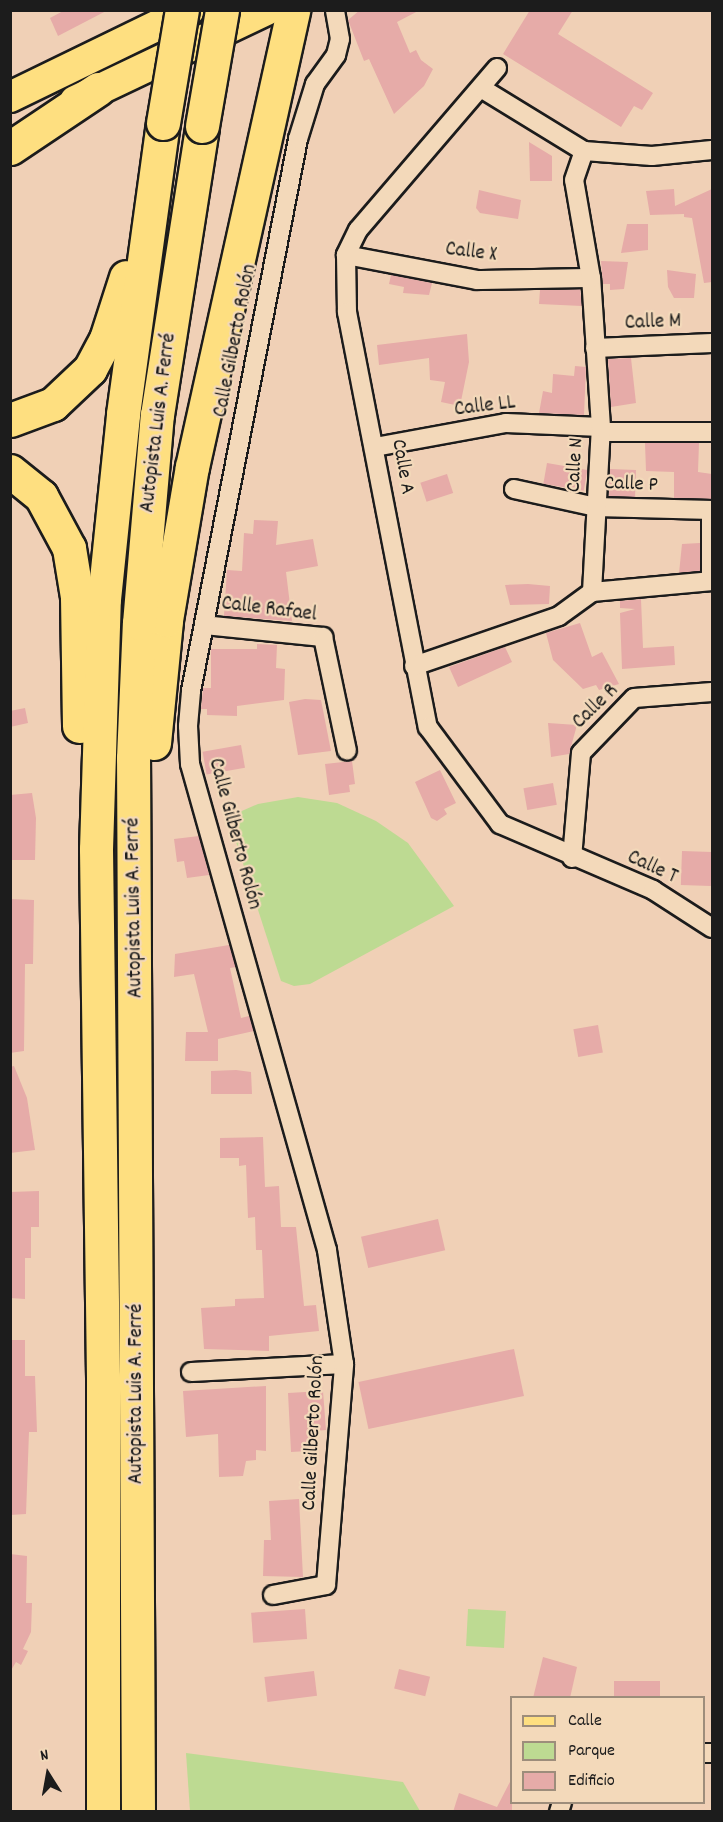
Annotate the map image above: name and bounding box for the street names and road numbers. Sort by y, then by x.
street label: Calle X [444,237,498,269]
street label: Calle Gilberto Rolón [209,262,263,420]
street label: Calle M [624,309,682,337]
street label: Autopista Luis A. Ferré [135,332,183,514]
street label: Calle LL [453,391,517,423]
street label: Calle A [385,437,419,497]
street label: Calle N [562,437,590,493]
street label: Calle P [604,471,658,499]
street label: Calle Rafael [220,592,318,628]
street label: Calle R [568,679,624,735]
street label: Calle Gilberto Rolón [202,756,266,912]
street label: Autopista Luis A. Ferré [121,818,149,998]
street label: Calle T [623,845,681,891]
street label: Autopista Luis A. Ferré [124,1304,150,1484]
street label: Calle Gilberto Rolón [297,1355,331,1511]

